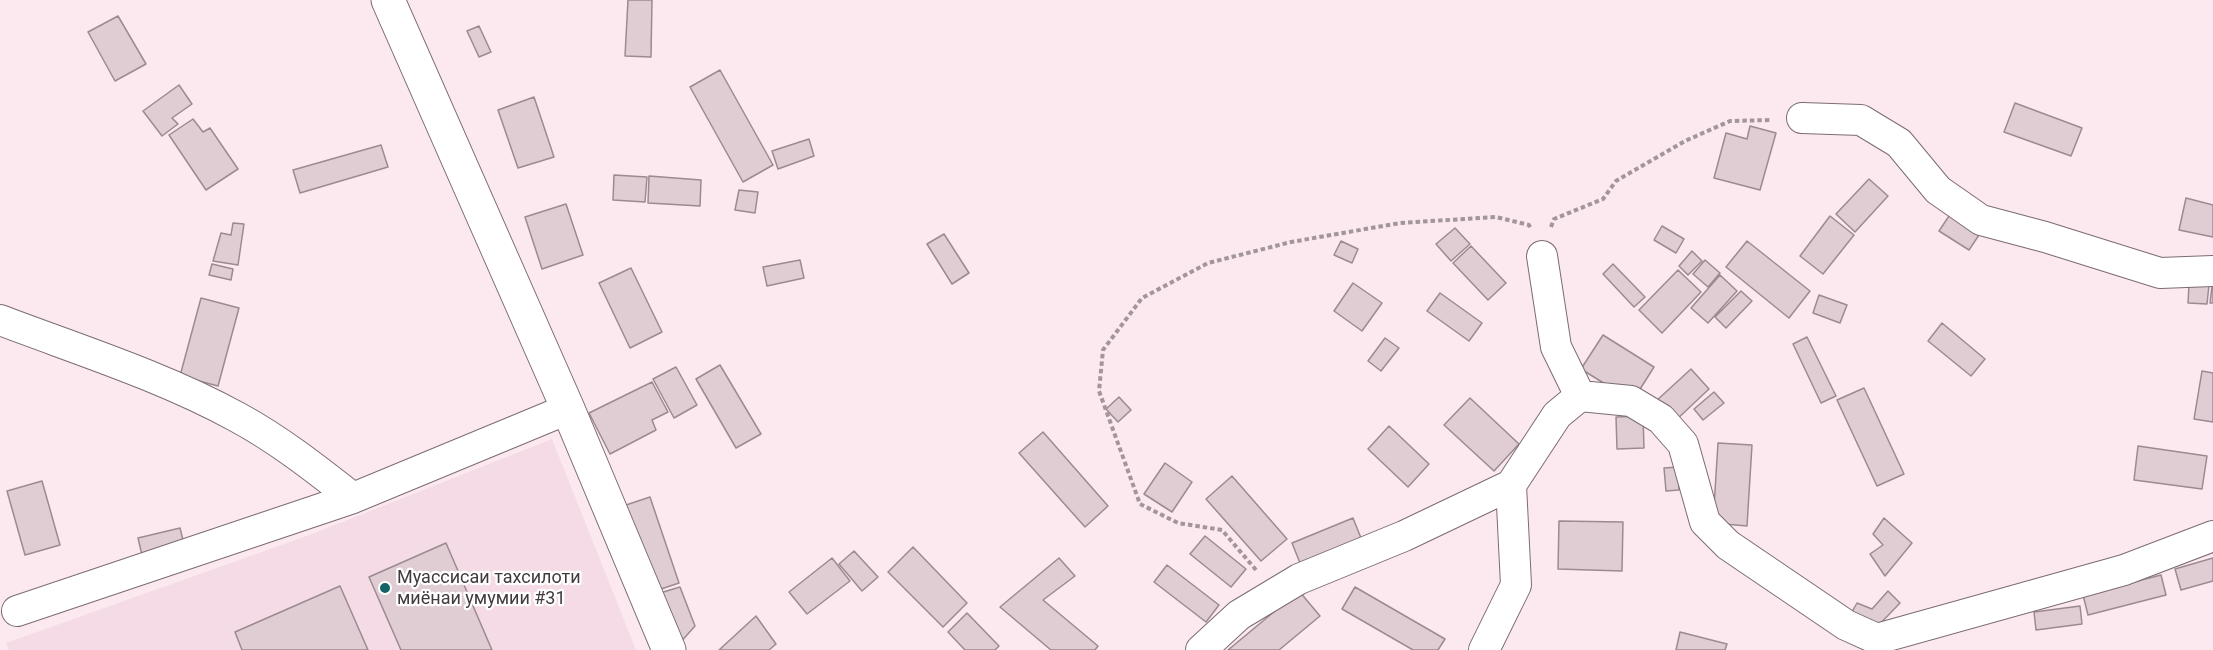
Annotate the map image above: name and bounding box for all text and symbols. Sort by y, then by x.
place label: Муассисаи тахсилоти миёнаи умумии #31 [397,567,581,610]
marker: Муассисаи тахсилоти миёнаи умумии #31 [378,581,392,595]

